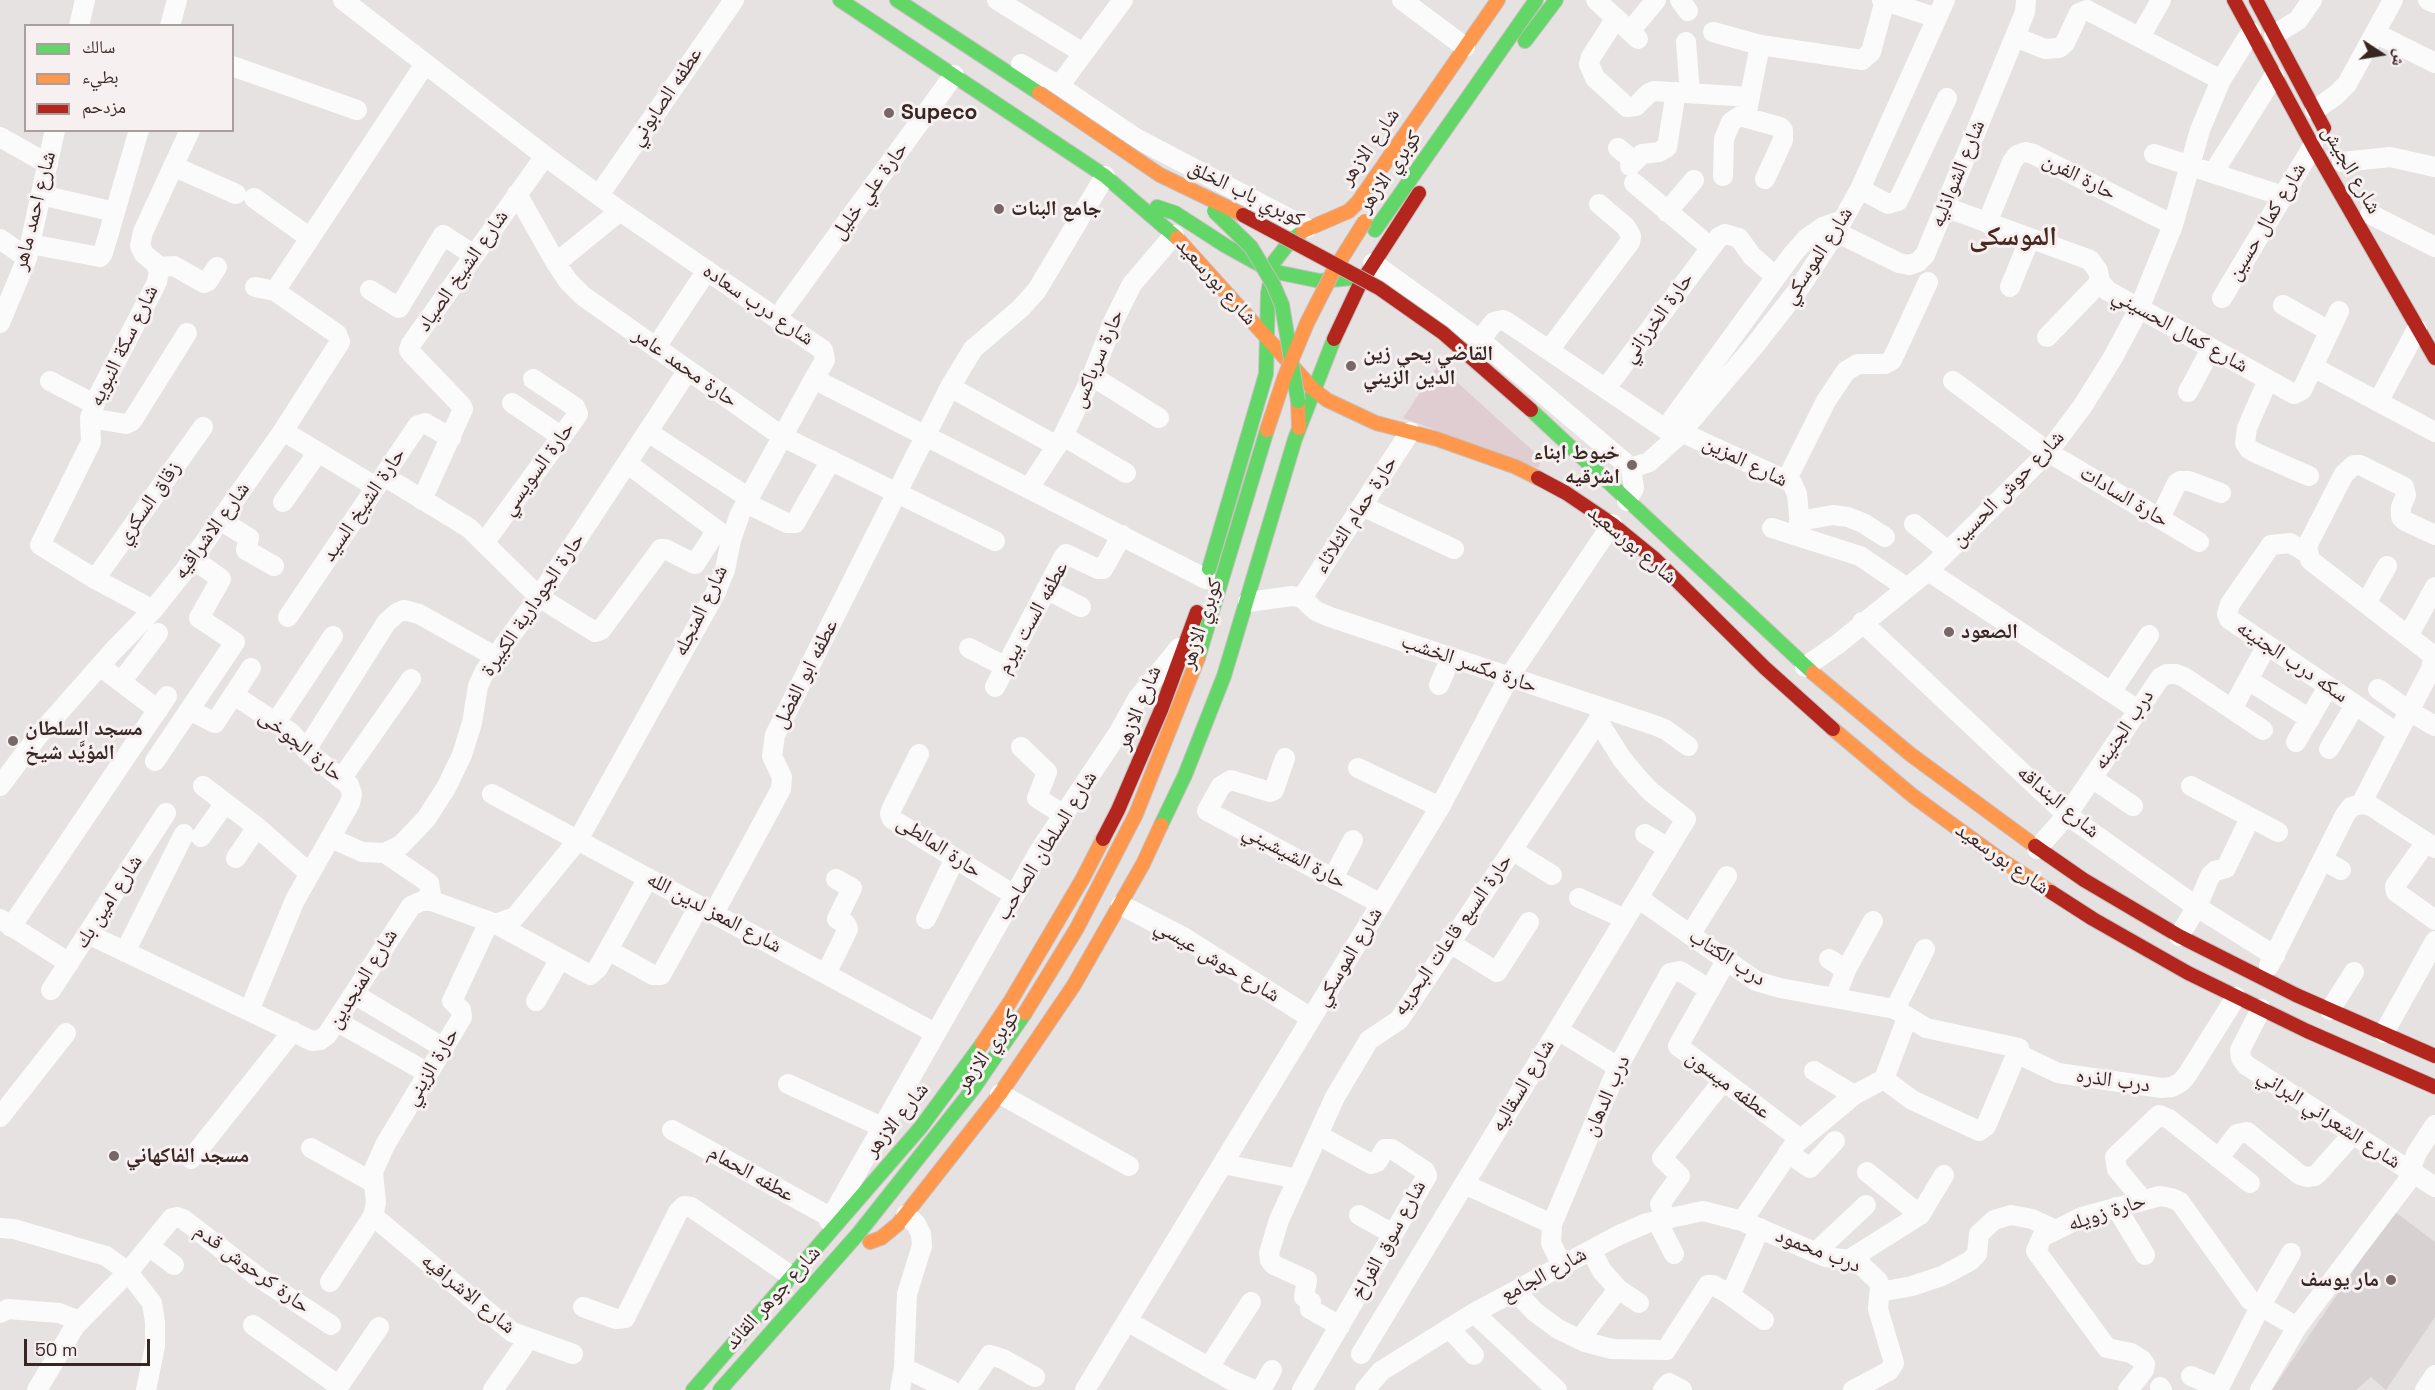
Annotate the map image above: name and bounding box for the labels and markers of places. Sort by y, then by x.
place label: Supeco [901,100,977,126]
marker: Supeco [882,106,896,120]
place label: جامع البنات [1011,196,1102,222]
marker: جامع البنات [992,202,1006,216]
place label: القاضي يحي زين الدين الزيني [1363,341,1493,391]
marker: القاضي يحي زين الدين الزيني [1344,359,1358,373]
place label: خيوط ابناء اشرقيه [1533,440,1620,490]
marker: خيوط ابناء اشرقيه [1625,458,1639,472]
place label: الصعود [1961,619,2018,645]
marker: الصعود [1942,625,1956,639]
place label: مسجد السلطان المؤيَّد شيخ [25,716,143,766]
marker: مسجد السلطان المؤيَّد شيخ [6,734,20,748]
place label: مسجد الفاكهاني [126,1143,249,1169]
marker: مسجد الفاكهاني [107,1149,121,1163]
place label: مار يوسف [2300,1267,2379,1293]
marker: مار يوسف [2384,1273,2398,1287]

